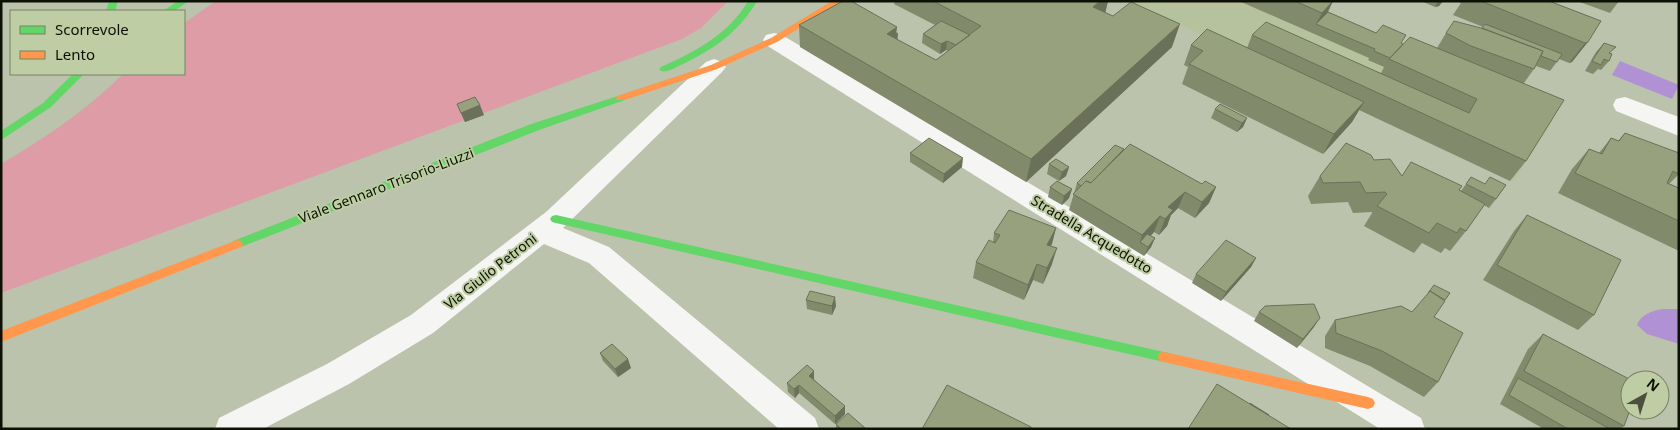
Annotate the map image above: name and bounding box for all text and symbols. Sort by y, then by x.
legend [10,10,185,75]
text: Scorrevole [55,19,129,39]
text: Lento [55,44,95,64]
street label: Viale Gennaro Trisorio-Liuzzi [296,143,476,227]
street label: Stradella Acquedotto [1028,190,1156,278]
street label: Via Giulio Petroni [440,229,540,313]
north arrow [1620,370,1670,420]
text: N [1643,374,1664,395]

